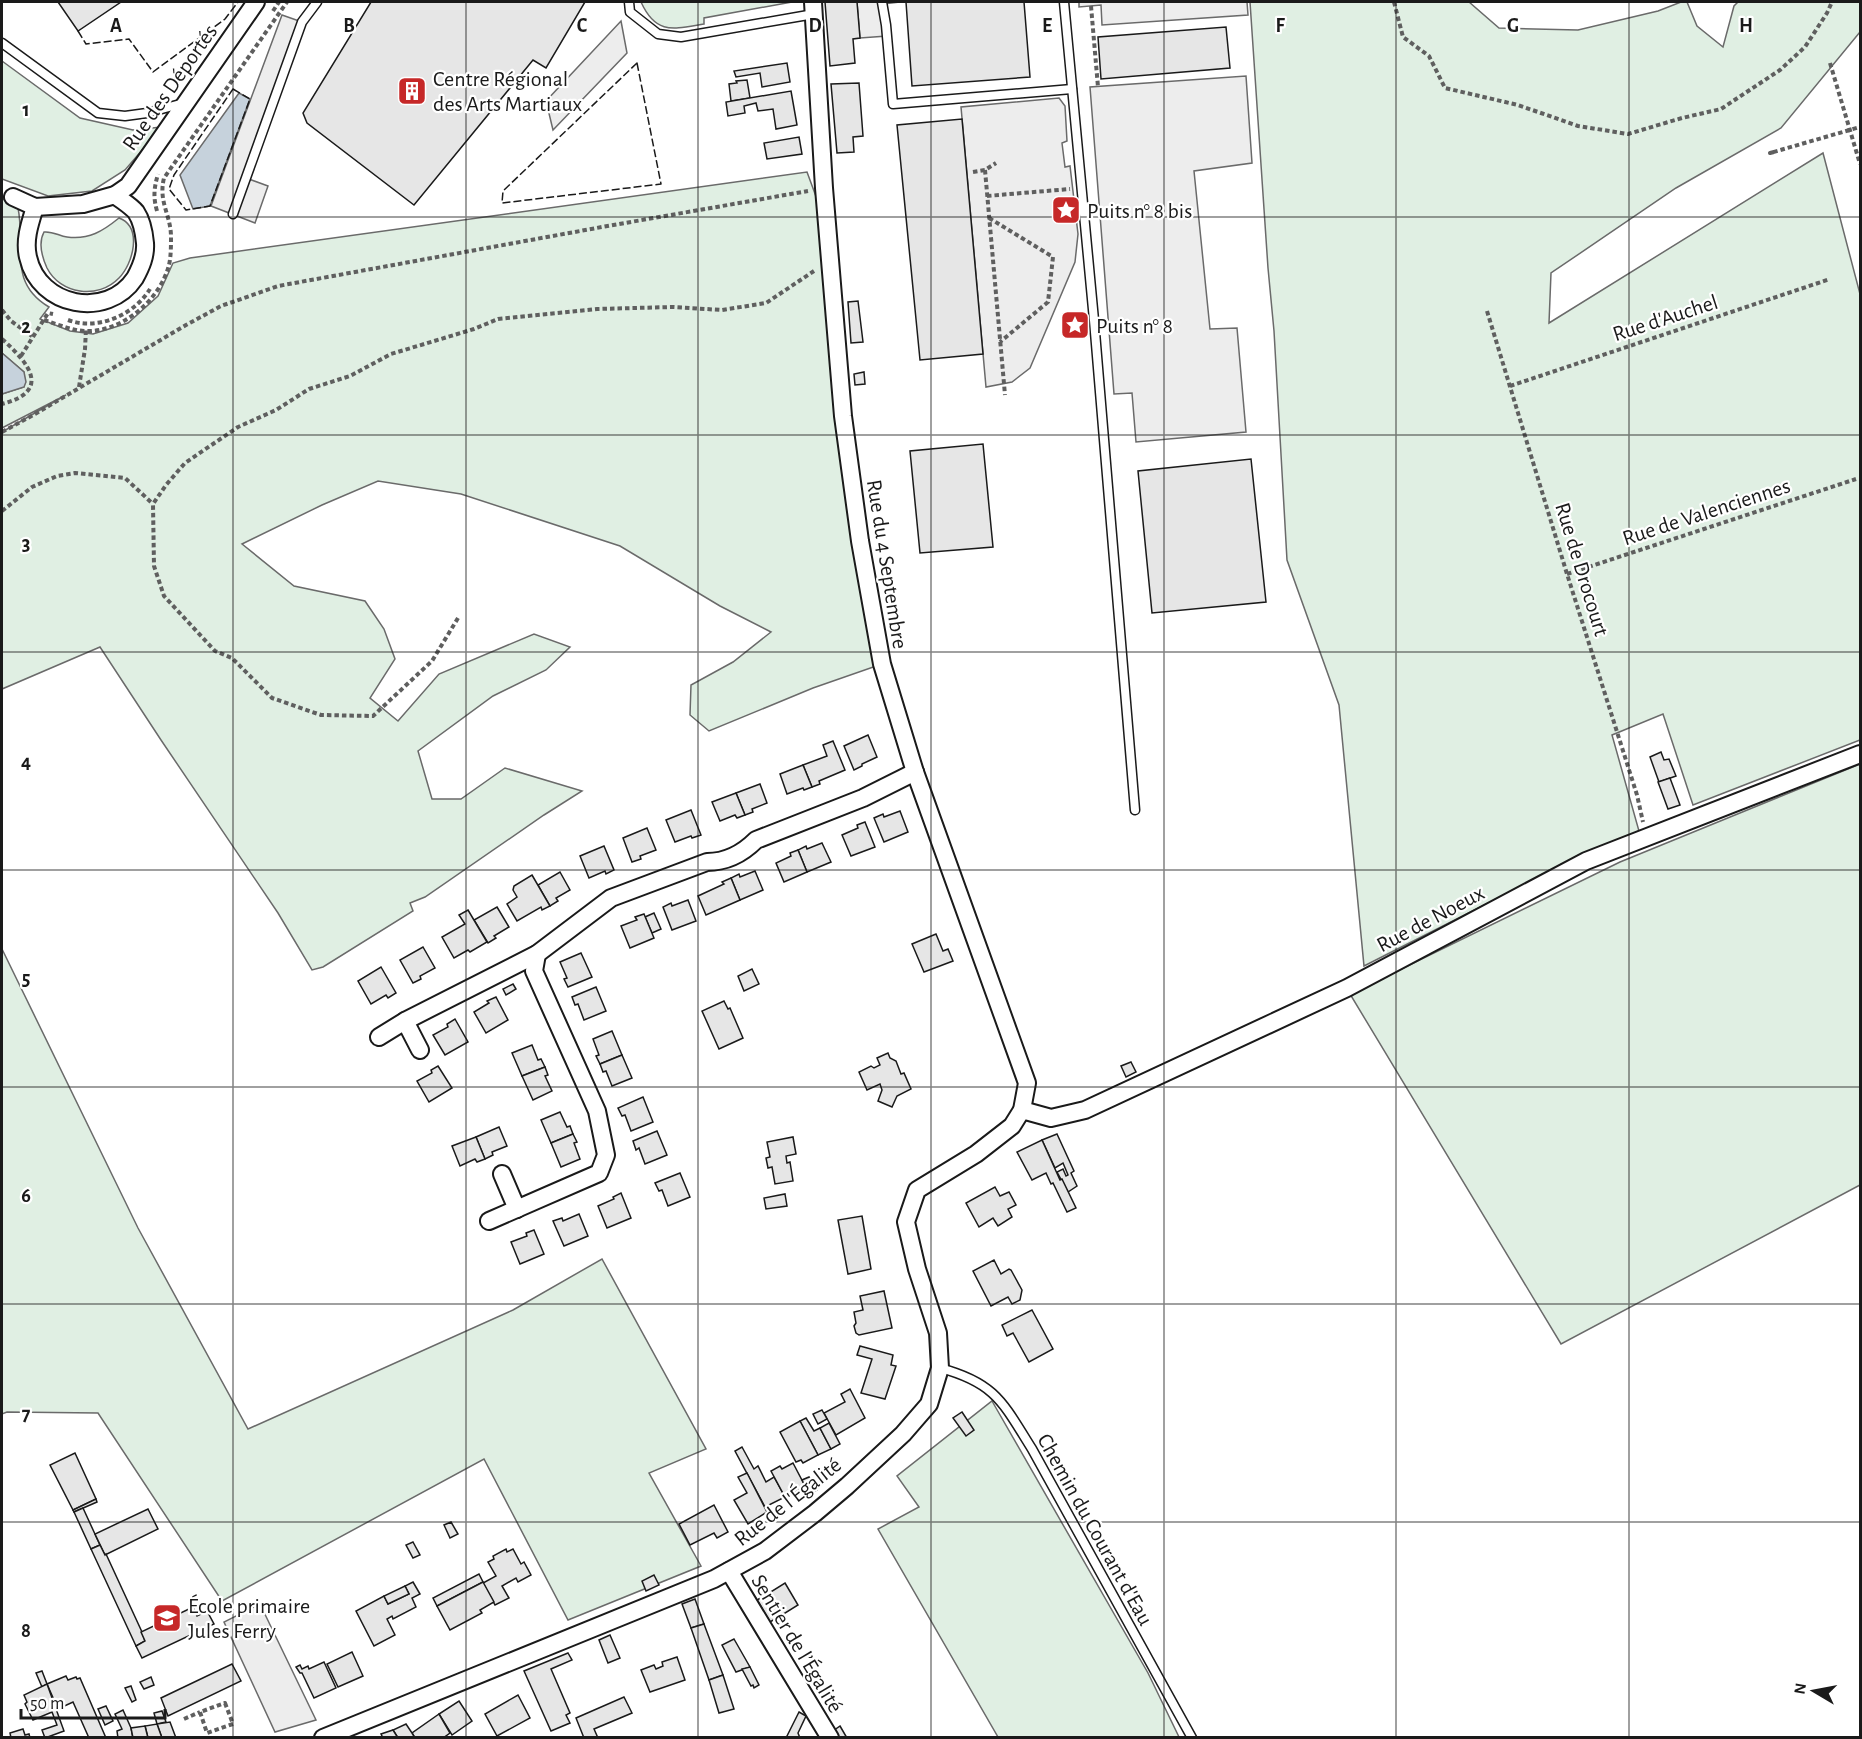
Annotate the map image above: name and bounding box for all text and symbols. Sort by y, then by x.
text: A [110,16,122,36]
text: B [343,16,355,36]
text: C [577,16,588,36]
text: D [808,16,822,36]
text: E [1042,16,1052,36]
text: F [1275,16,1285,36]
text: G [1507,16,1519,36]
text: H [1739,16,1753,36]
street label: Rue des Déportés [118,21,221,155]
place label: Centre Régional des Arts Martiaux [433,68,583,115]
building icon: Centre Régional des Arts Martiaux [396,75,428,107]
text: 1 [22,100,30,120]
place icon: Puits n° 8 bis [1050,194,1082,226]
place label: Puits n° 8 bis [1087,200,1192,222]
street label: Rue d'Auchel [1610,291,1721,345]
place icon: Puits n° 8 [1059,309,1091,341]
place label: Puits n° 8 [1096,315,1173,337]
text: 2 [21,317,31,337]
street label: Rue de Valenciennes [1620,474,1793,549]
street label: Rue du 4 Septembre [863,478,911,650]
street label: Rue de Drocourt [1551,500,1613,639]
text: 3 [22,534,30,554]
text: 4 [21,752,31,772]
street label: Rue de Noeux [1373,881,1488,956]
text: 5 [22,969,30,989]
text: 6 [21,1186,31,1206]
text: 7 [22,1404,31,1424]
street label: Chemin du Courant d'Eau [1033,1430,1157,1629]
street label: Rue de l'Égalité [729,1453,845,1550]
street label: Sentier de l’Égalité [747,1570,848,1716]
place label: École primaire Jules Ferry [188,1594,310,1642]
school or university icon: École primaire Jules Ferry [151,1602,183,1634]
text: 8 [21,1621,31,1641]
north arrow [1784,1661,1844,1721]
scale bar [21,1682,165,1720]
text: N [1791,1682,1809,1695]
text: 50 m [30,1695,64,1713]

